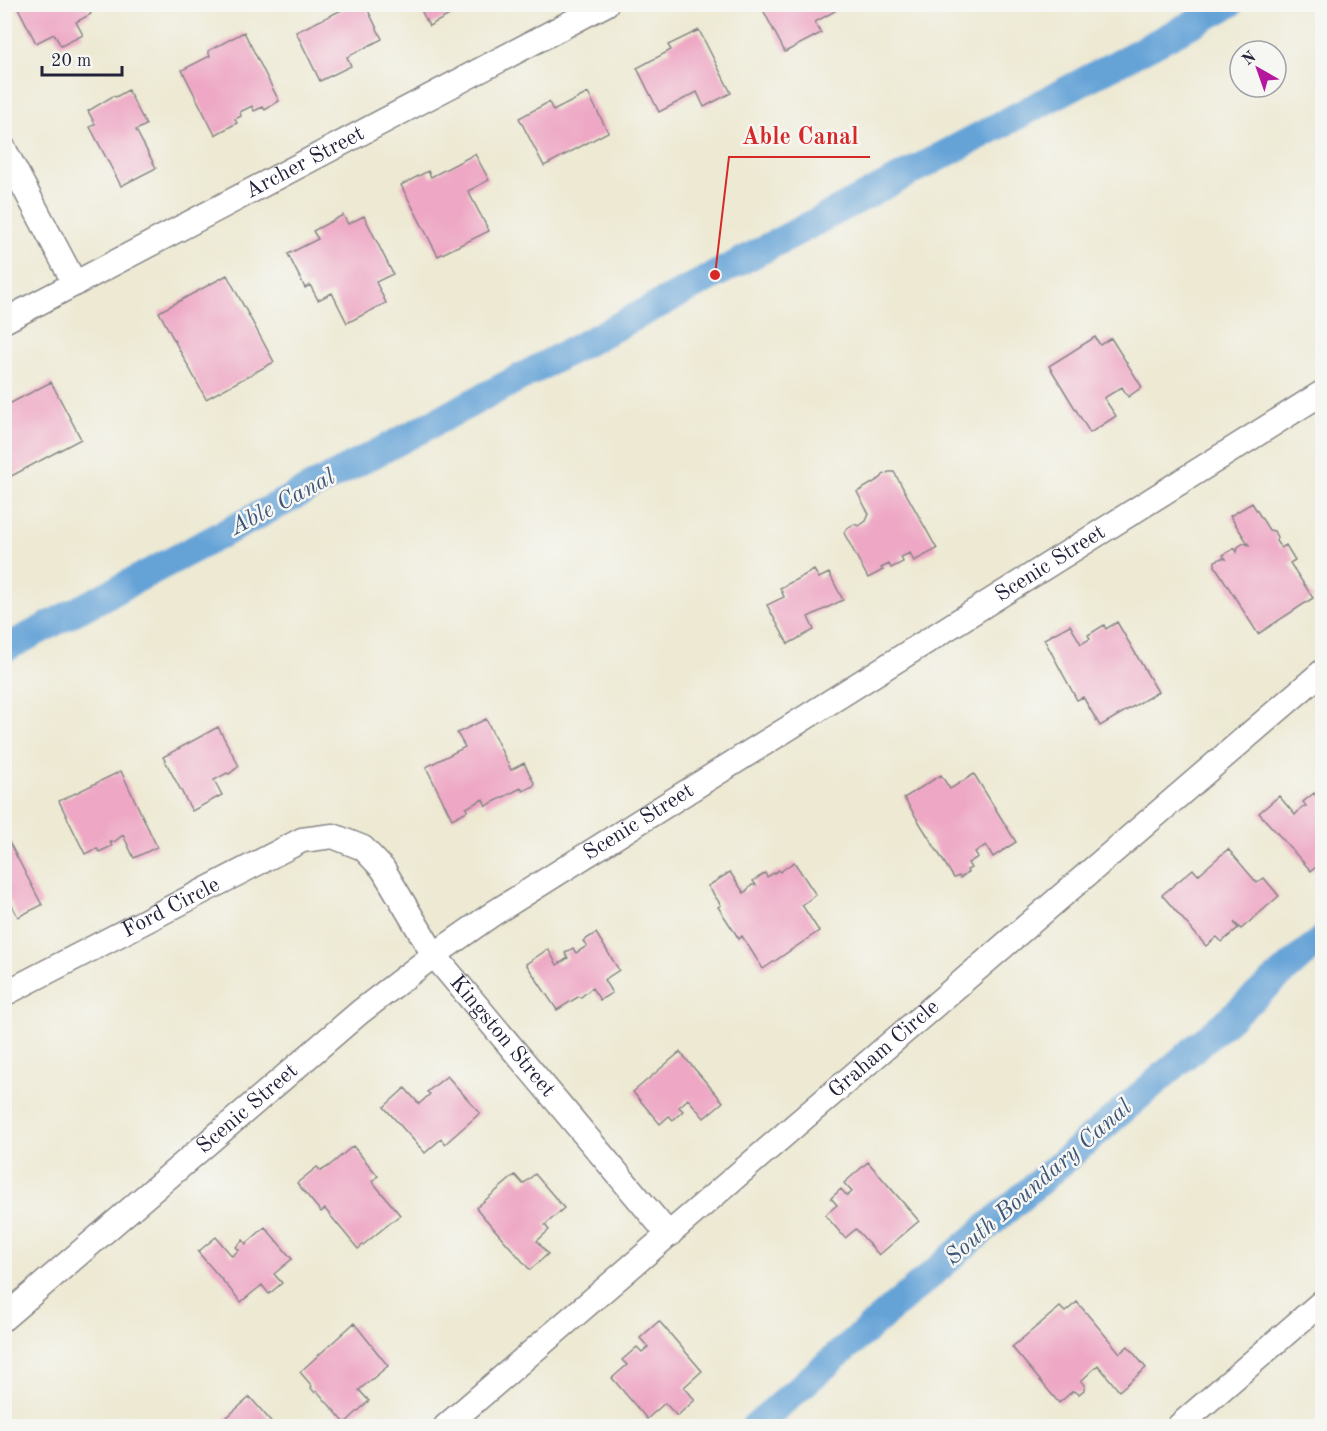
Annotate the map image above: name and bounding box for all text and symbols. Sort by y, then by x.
scale bar [42,39,122,77]
north arrow [1228,39,1288,99]
text: N [1240,48,1260,69]
text: 20 m [51,52,91,70]
callout: Able Canal [729,115,870,157]
street label: Archer Street [242,122,368,203]
text: Able Canal [741,126,859,150]
water label: Able Canal [225,465,339,542]
street label: Scenic Street [991,521,1109,606]
street label: Scenic Street [580,779,698,865]
street label: Ford Circle [119,874,223,942]
street label: Kingston Street [445,971,559,1101]
street label: Graham Circle [825,996,943,1102]
street label: Scenic Street [193,1060,302,1158]
water label: South Boundary Canal [941,1096,1137,1270]

